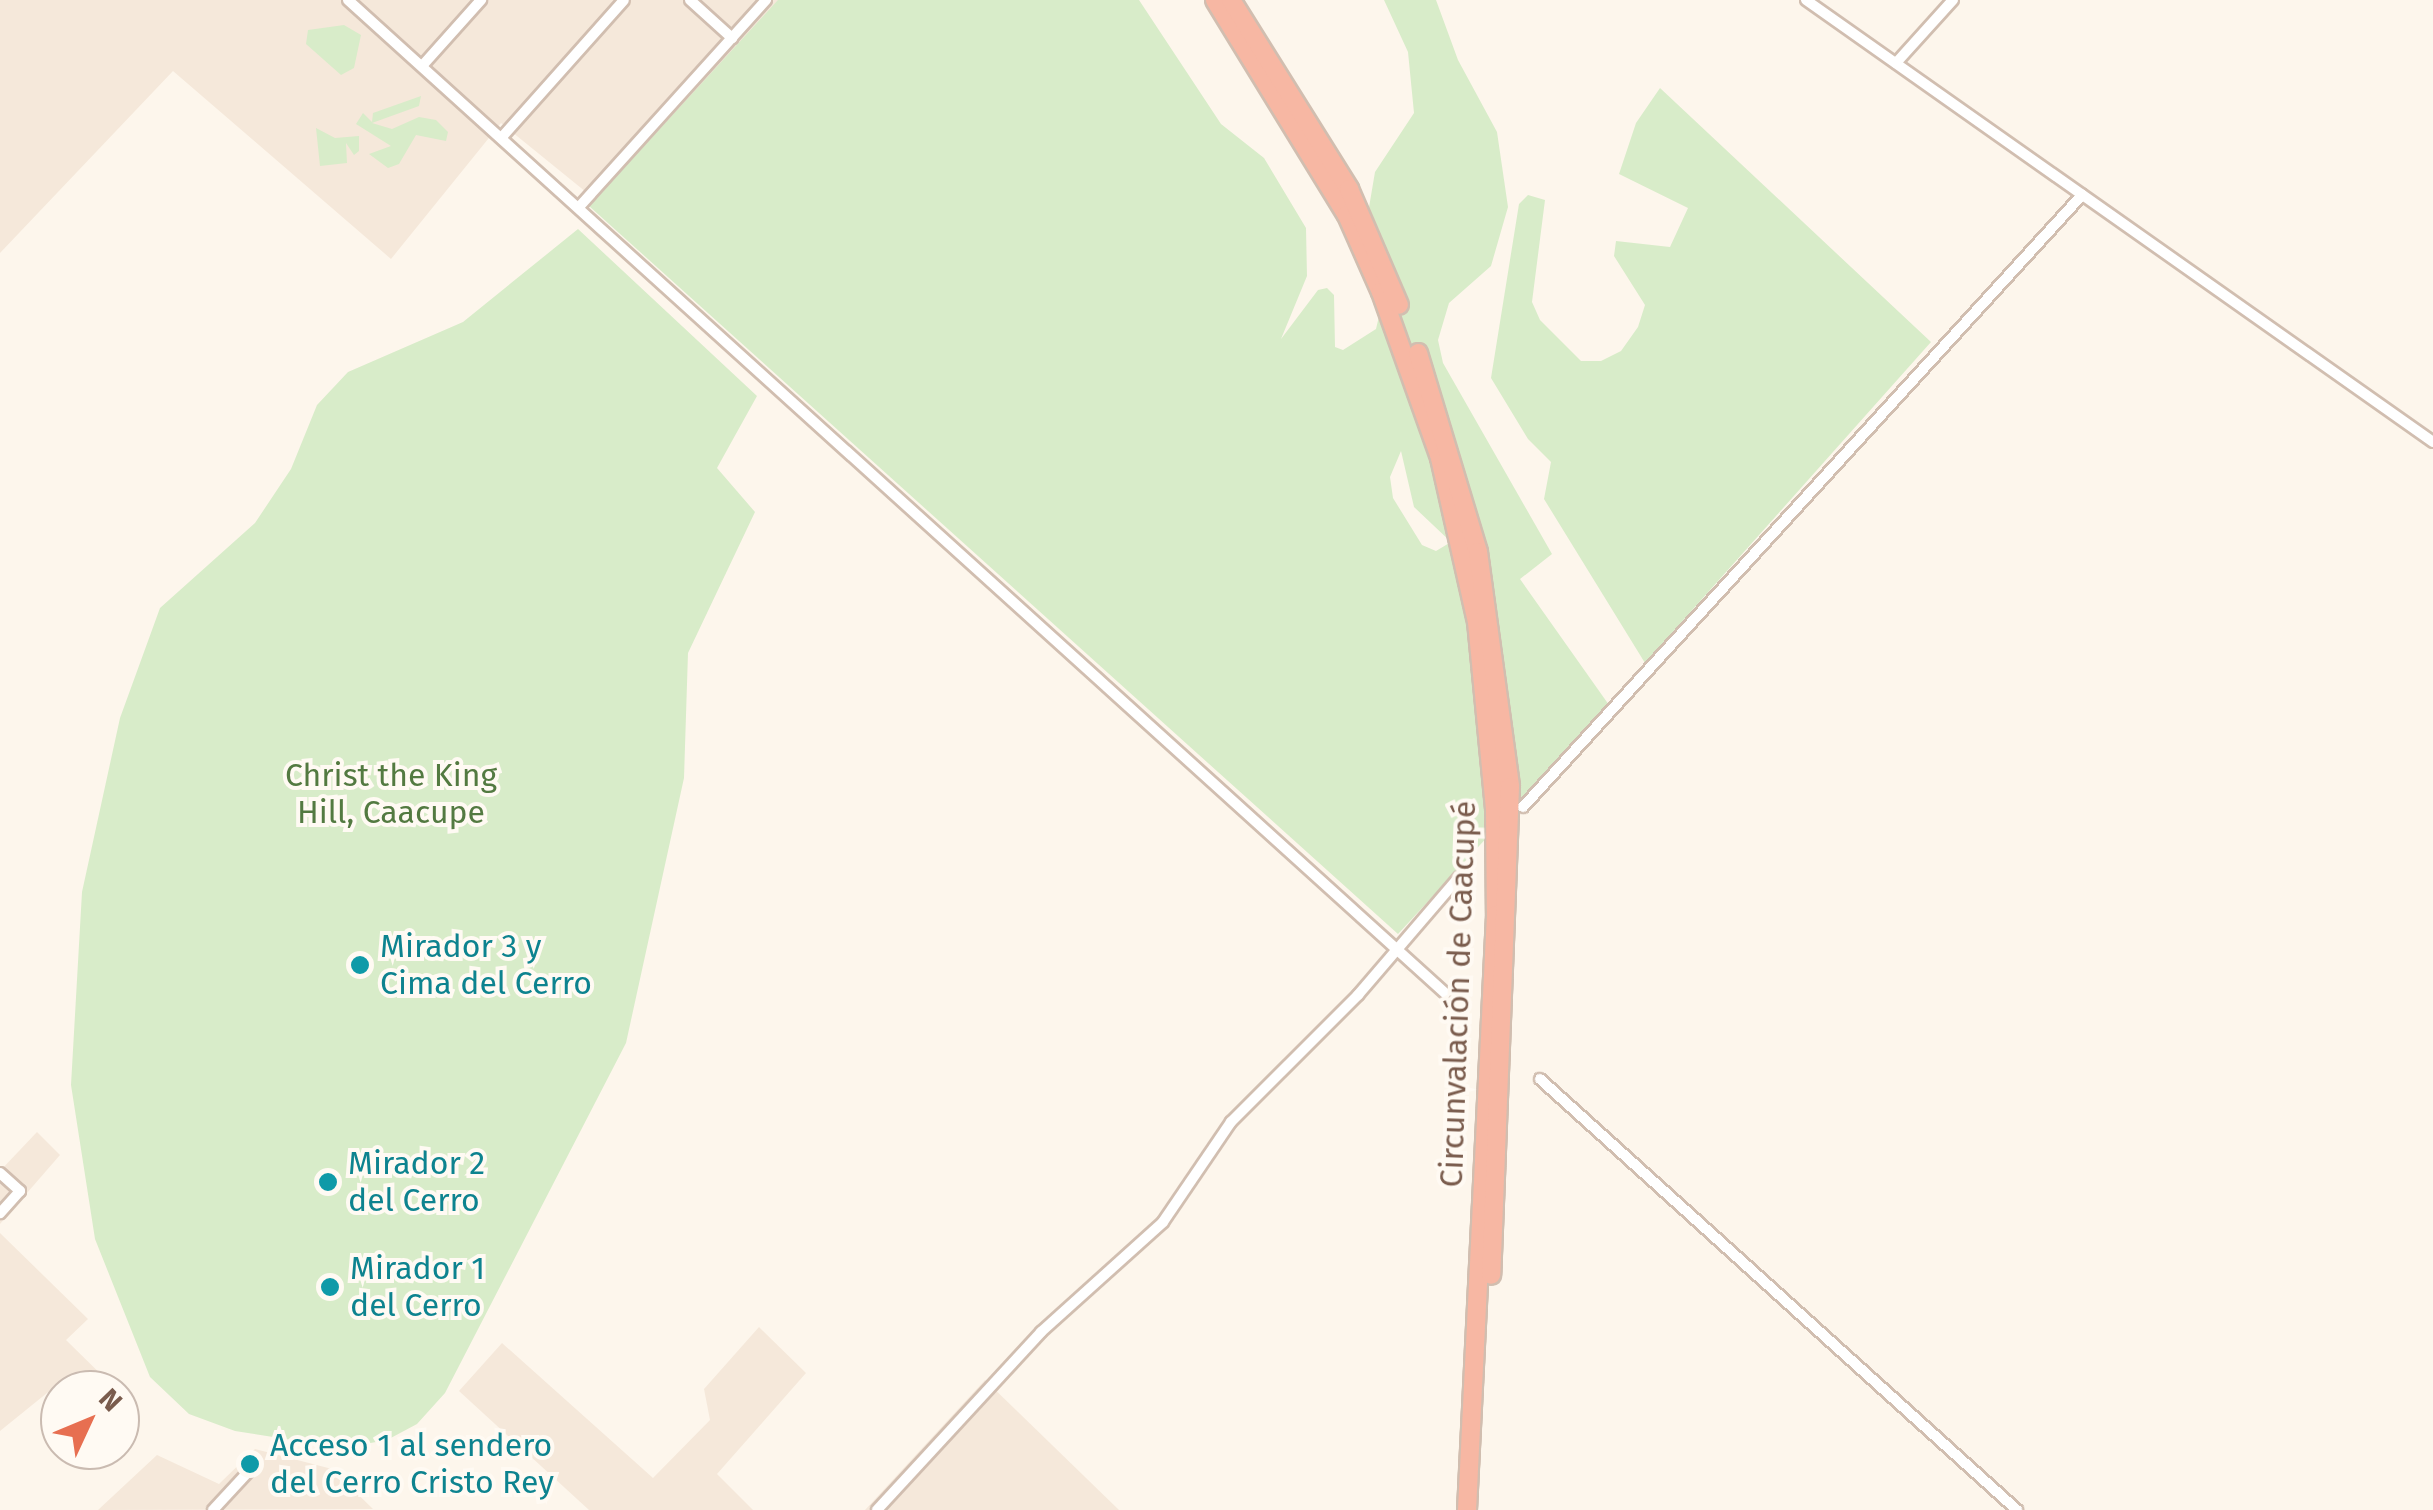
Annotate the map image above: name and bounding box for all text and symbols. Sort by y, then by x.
park label: Christ the King Hill, Caacupe [285,757,497,832]
street label: Circunvalación de Caacupé [1432,800,1484,1188]
place label: Mirador 3 y Cima del Cerro [380,928,592,1003]
marker: Mirador 3 y Cima del Cerro [349,954,371,976]
place label: Mirador 2 del Cerro [348,1145,485,1220]
marker: Mirador 2 del Cerro [317,1171,339,1193]
place label: Mirador 1 del Cerro [350,1250,485,1325]
marker: Mirador 1 del Cerro [319,1276,341,1298]
north arrow [40,1370,140,1470]
text: N [92,1382,129,1418]
place label: Acceso 1 al sendero del Cerro Cristo Rey [270,1427,554,1502]
marker: Acceso 1 al sendero del Cerro Cristo Rey [239,1453,261,1475]

